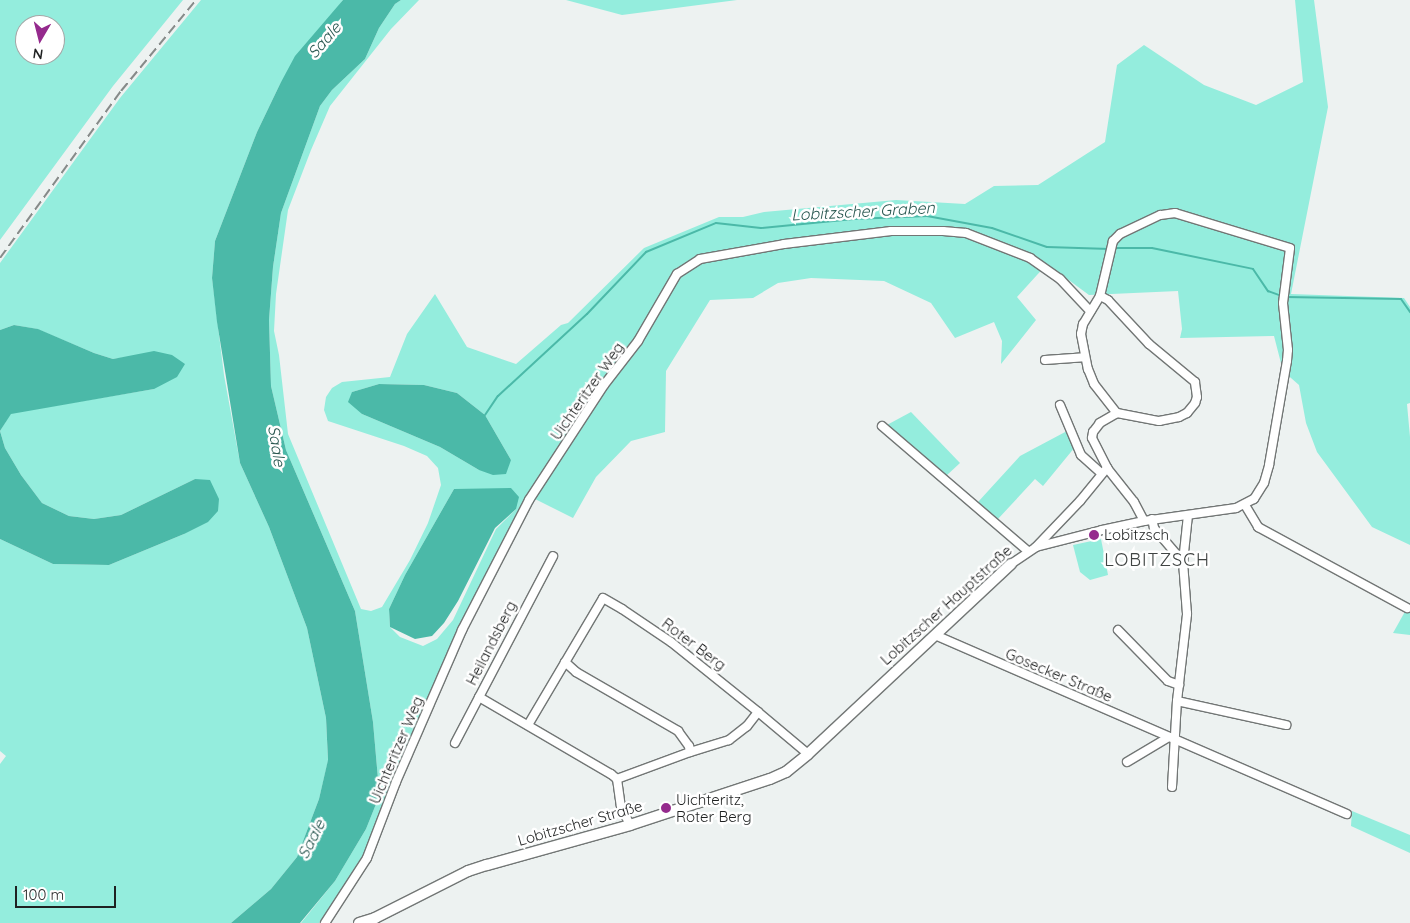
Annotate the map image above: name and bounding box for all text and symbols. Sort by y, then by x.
north arrow [15,15,65,65]
water label: Saale [303,18,345,62]
text: N [32,44,44,63]
water label: Lobitzscher Graben [791,198,935,224]
street label: Uichteritzer Weg [547,339,627,443]
water label: Saale [264,424,290,468]
place label: Lobitzsch [1104,526,1169,544]
marker: Lobitzsch [1088,529,1100,541]
street label: Lobitzscher Hauptstraße [877,541,1015,669]
district label: LOBITZSCH [1103,549,1211,571]
street label: Heilandsberg [462,598,520,688]
street label: Roter Berg [658,614,730,674]
street label: Gosecker Straße [1003,644,1115,706]
street label: Uichteritzer Weg [365,693,427,807]
place label: Uichteritz, Roter Berg [676,790,752,825]
street label: Lobitzscher Straße [515,797,645,849]
marker: Uichteritz, Roter Berg [660,802,672,814]
water label: Saale [293,816,329,862]
scale bar [18,876,119,908]
text: 100 m [23,885,64,904]

